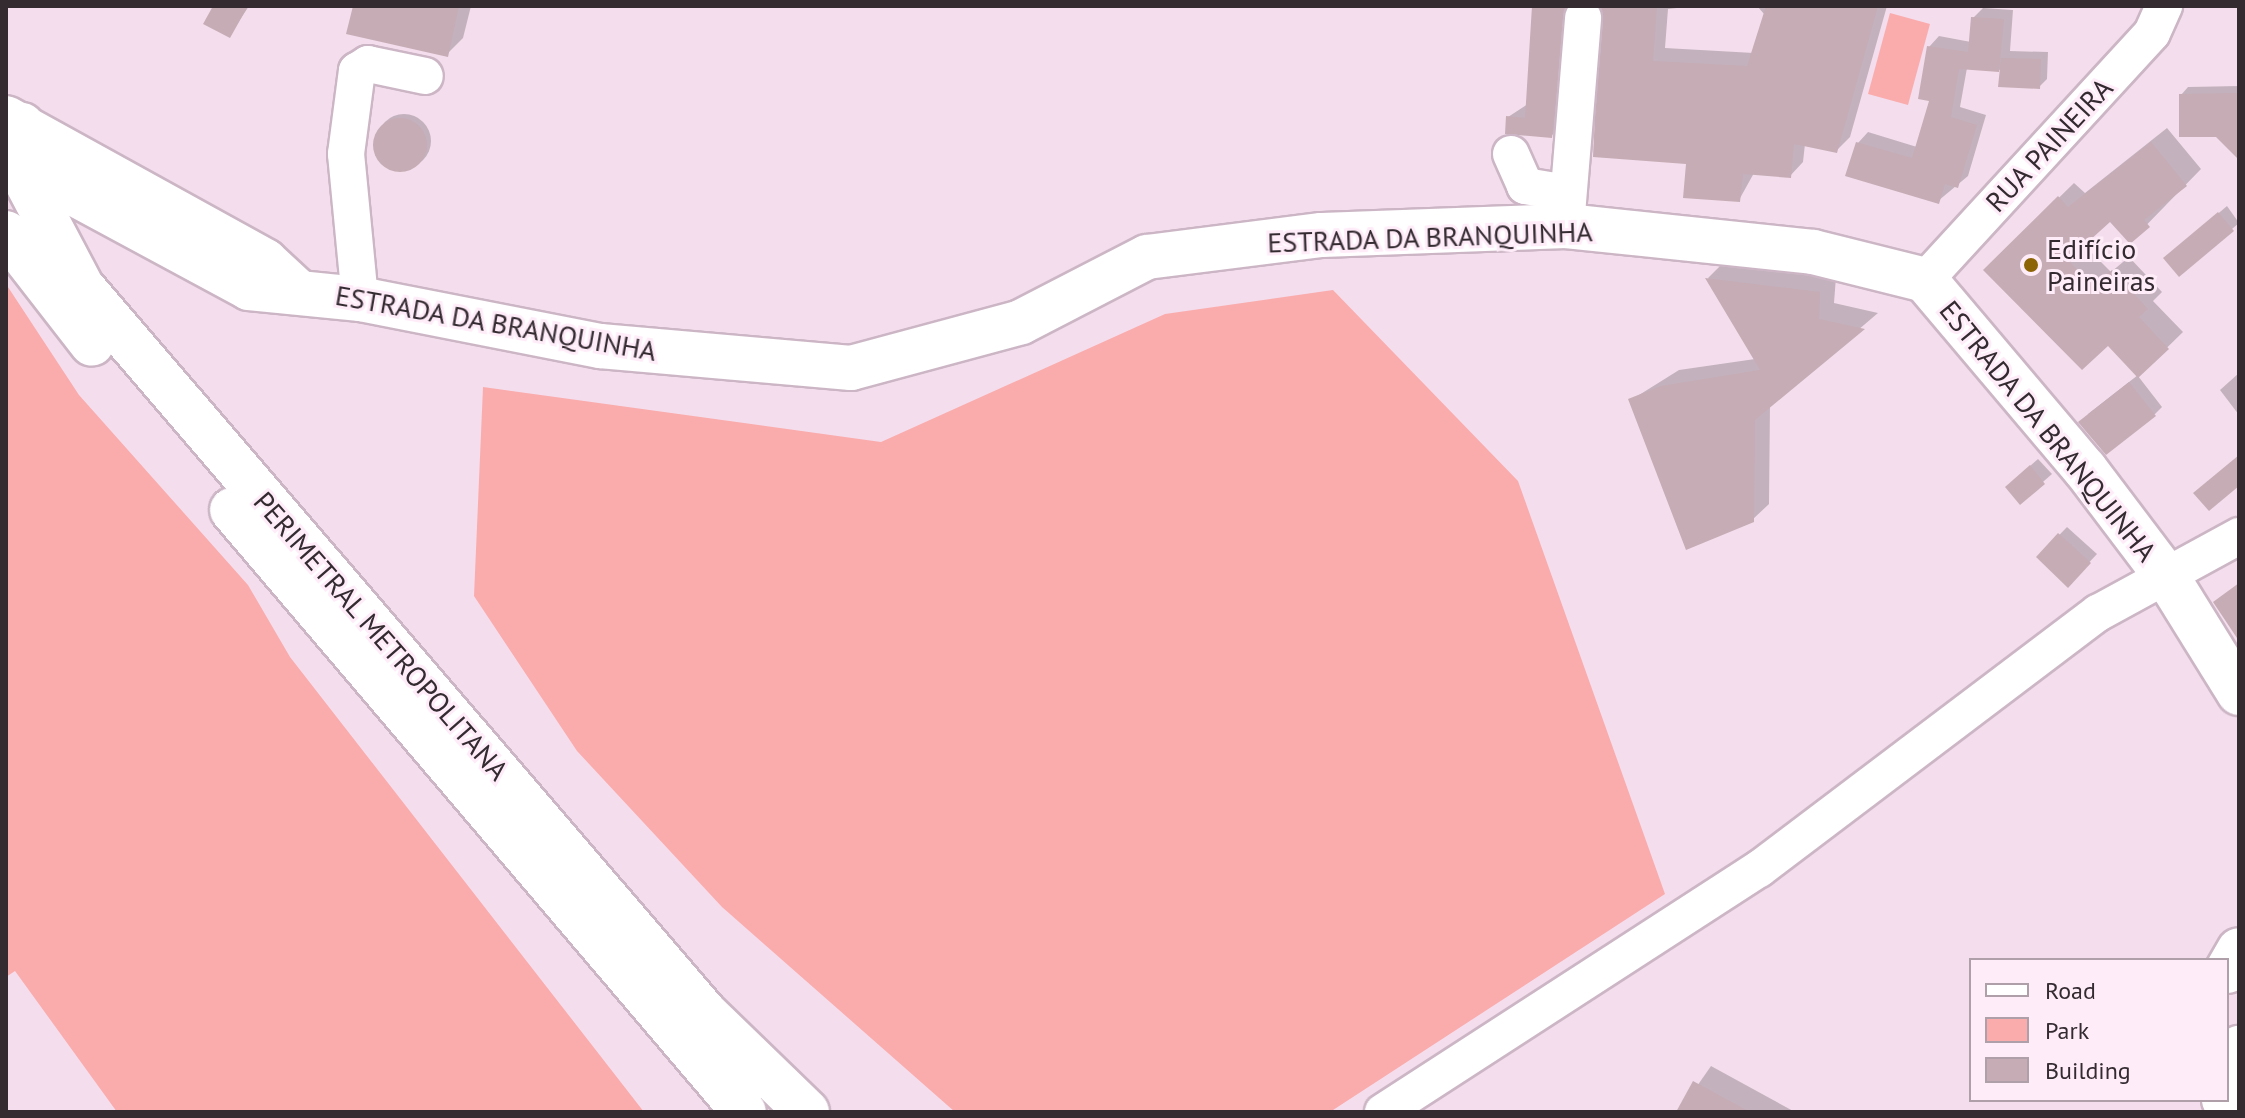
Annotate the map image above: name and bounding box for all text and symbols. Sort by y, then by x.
street label: RUA PAINEIRA [1978,71,2120,219]
street label: ESTRADA DA BRANQUINHA [1266,214,1594,260]
place label: Edifício Paineiras [2047,232,2155,298]
marker: Edifício Paineiras [2022,256,2040,274]
street label: ESTRADA DA BRANQUINHA [332,278,660,368]
street label: ESTRADA DA BRANQUINHA [1932,293,2164,569]
street label: PERIMETRAL METROPOLITANA [246,485,516,787]
legend [1969,958,2229,1102]
text: Road [2045,975,2096,1006]
text: Park [2045,1015,2089,1046]
text: Building [2045,1055,2131,1086]

